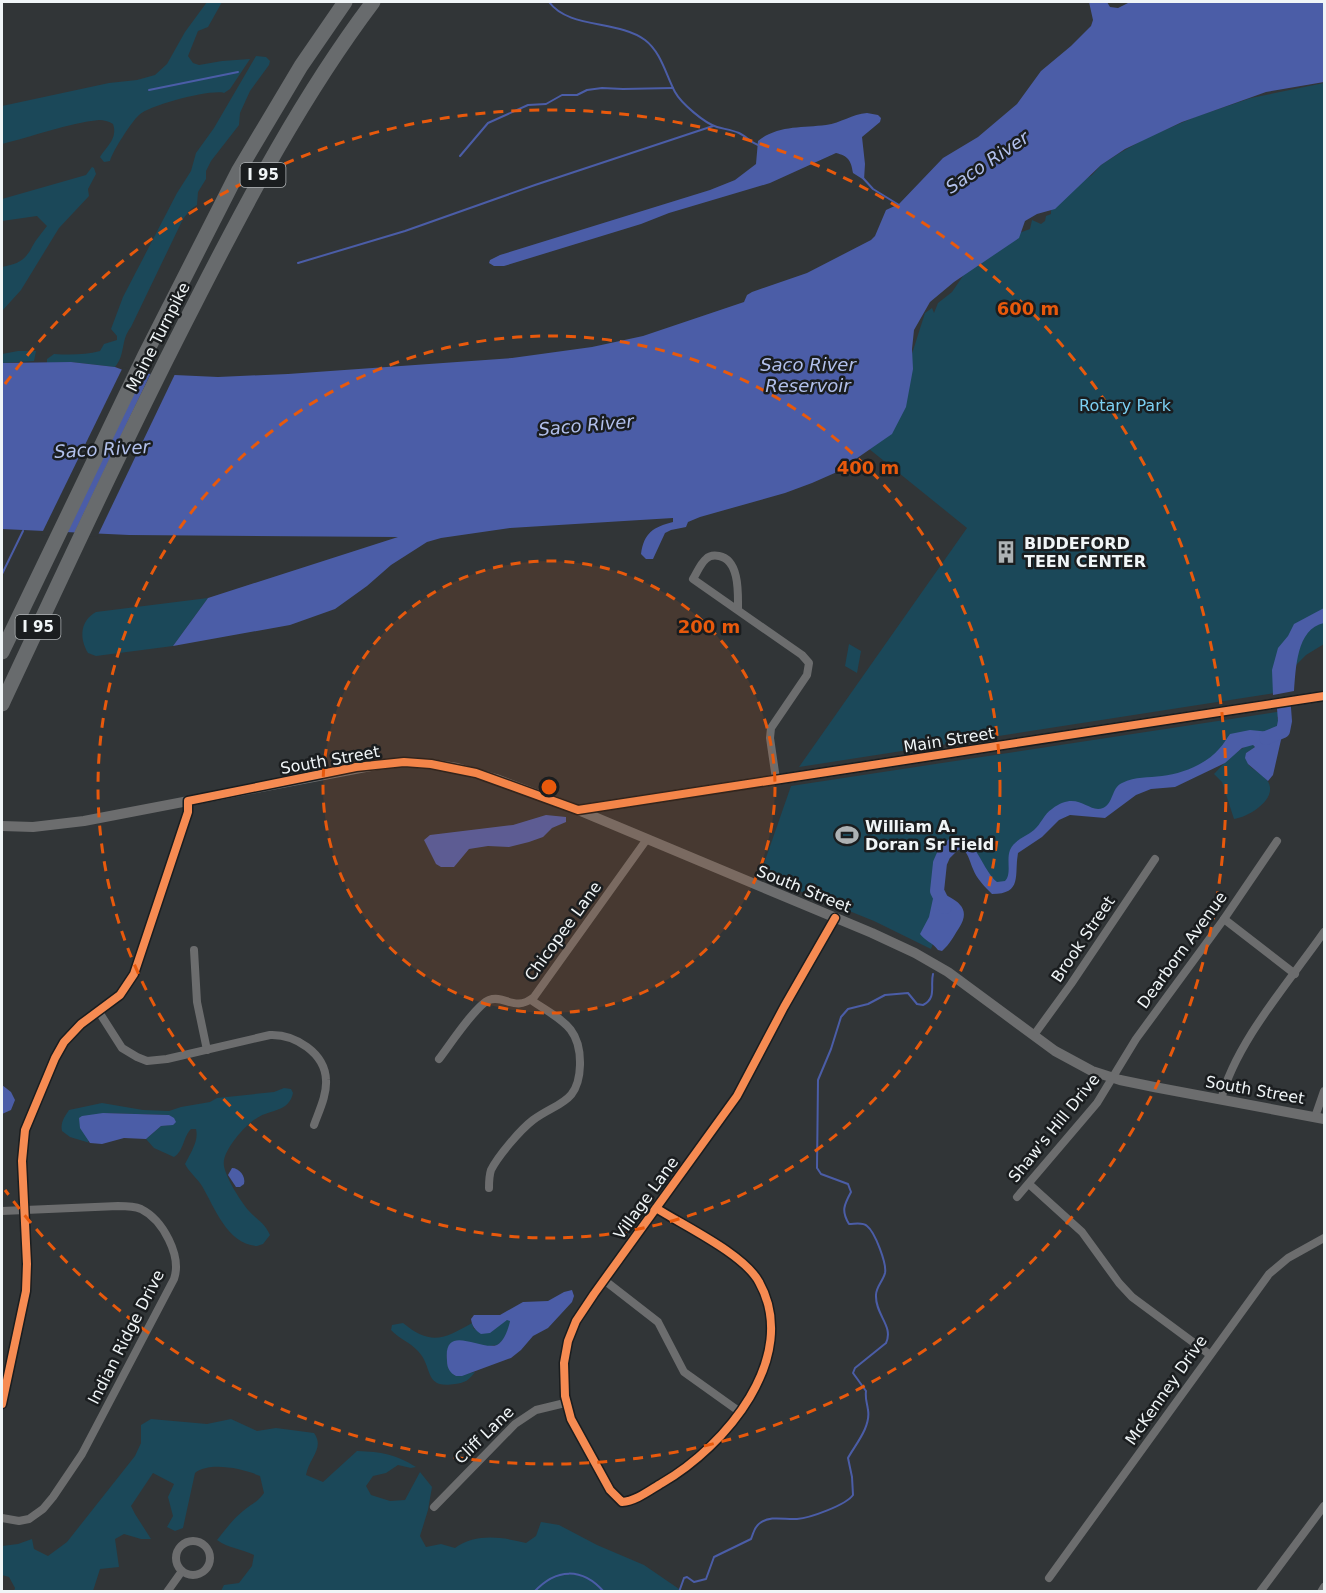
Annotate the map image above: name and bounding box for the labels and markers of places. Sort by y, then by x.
place label: BIDDEFORD TEEN CENTER [1024,534,1146,571]
building icon: BIDDEFORD TEEN CENTER [993,539,1019,565]
centre of rings [539,777,559,797]
place label: William A. Doran Sr Field [865,817,994,854]
sports icon: William A. Doran Sr Field [834,822,860,848]

